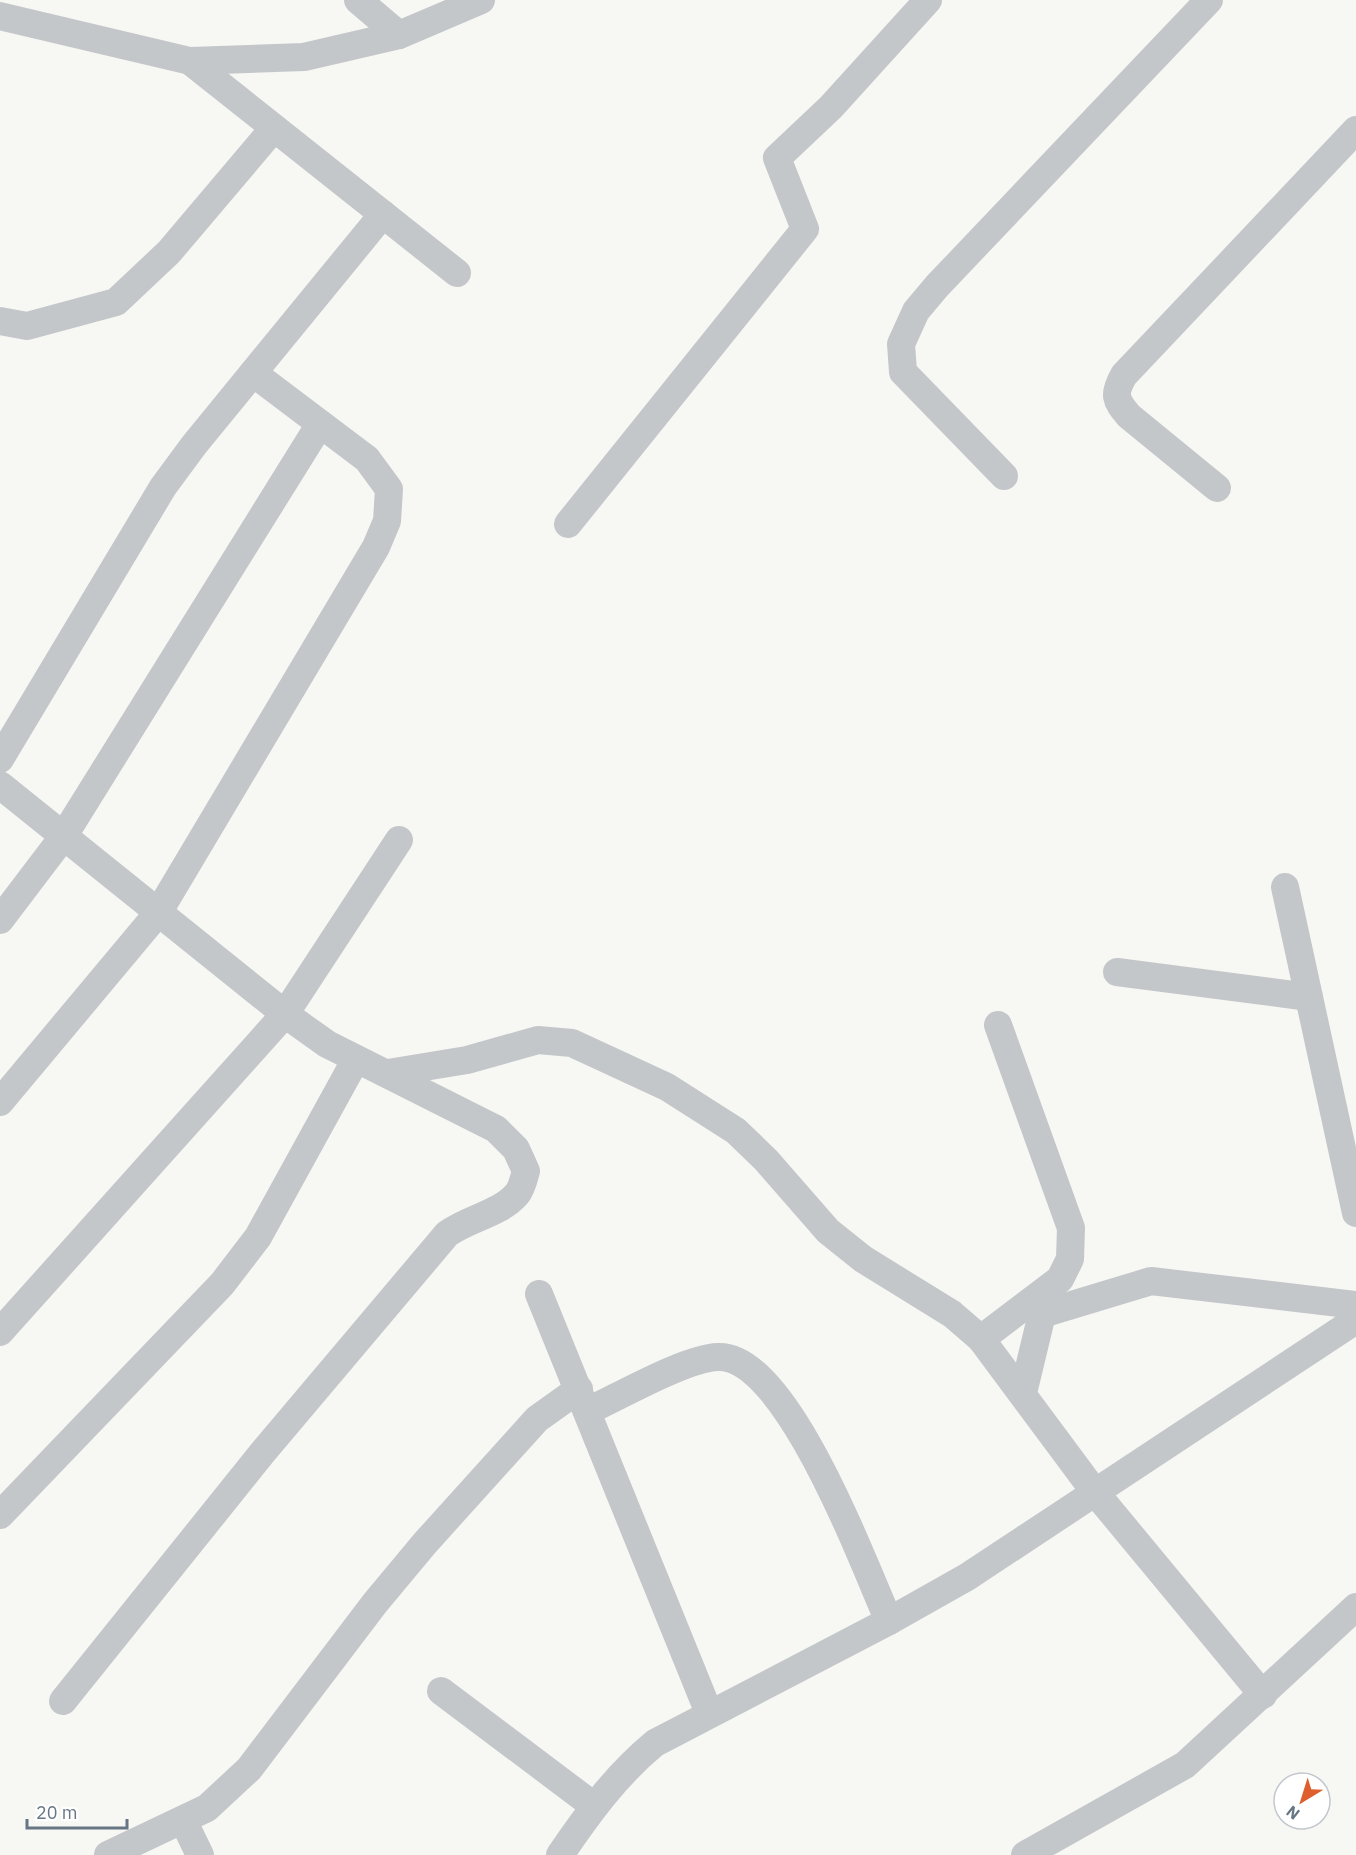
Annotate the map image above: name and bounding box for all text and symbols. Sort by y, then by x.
north arrow [1272,1771,1332,1831]
scale bar [27,1792,128,1830]
text: 20 m [36,1801,78,1824]
text: N [1282,1801,1303,1824]

